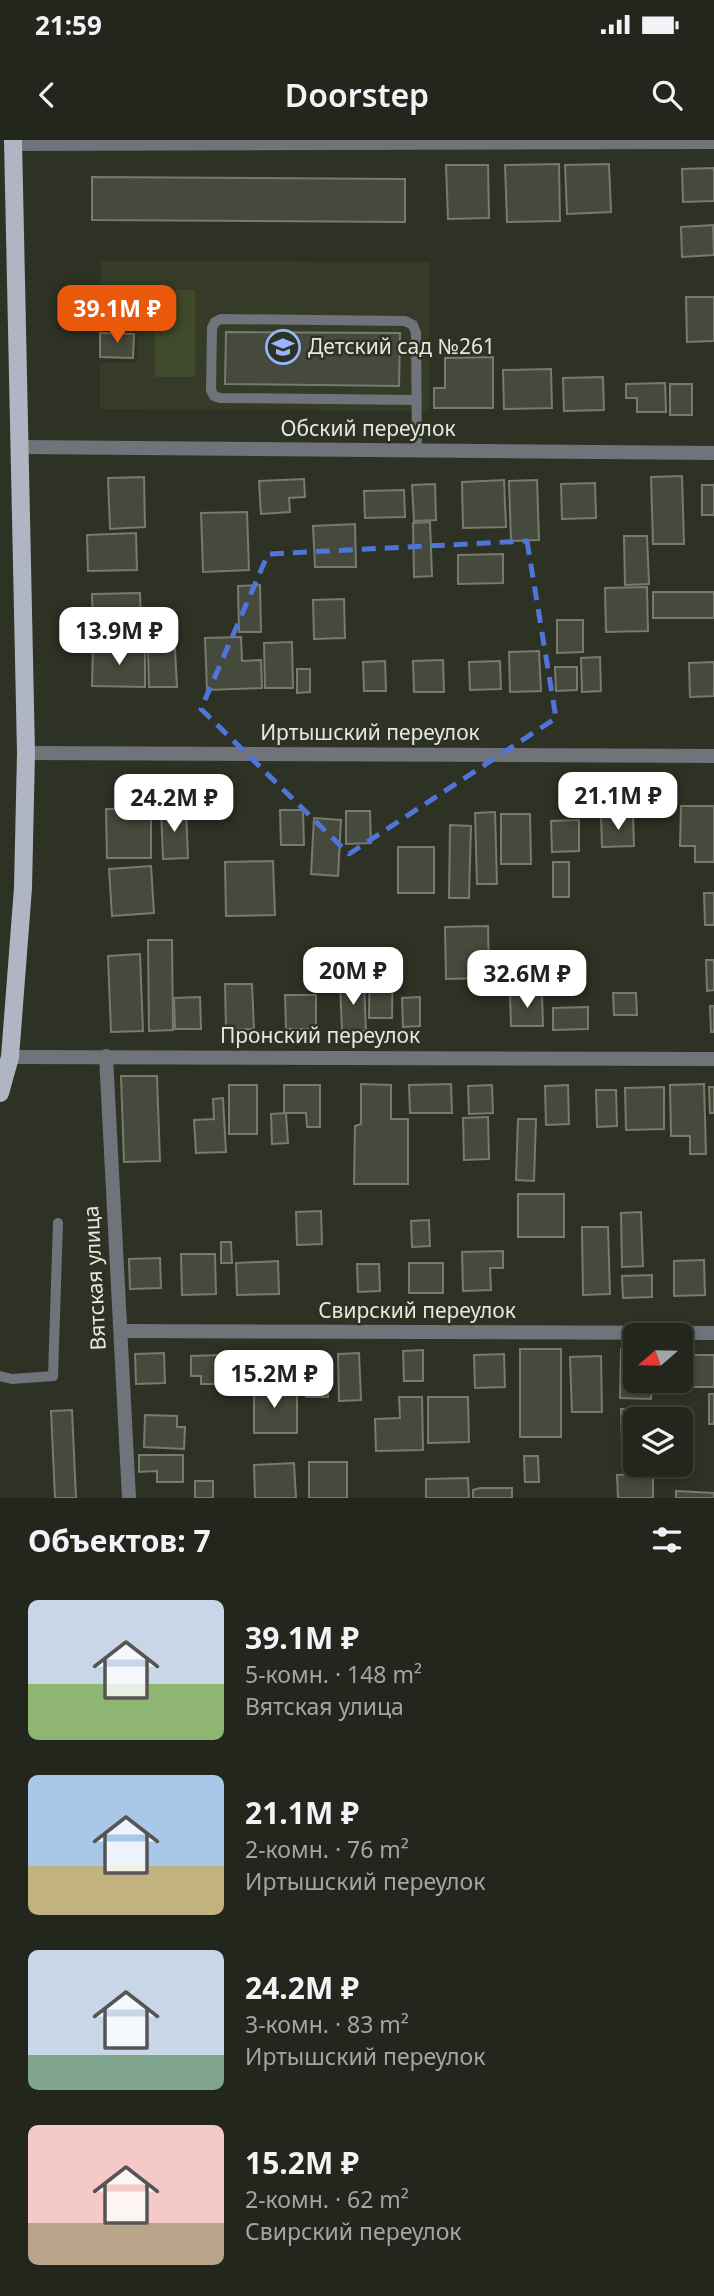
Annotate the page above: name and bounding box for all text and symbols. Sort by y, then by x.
text: 21:59 [35,7,102,43]
text: Doorstep [285,73,429,116]
icon: back [28,76,66,114]
icon: search [648,76,686,114]
pin: 39.1M ₽ [52,286,182,345]
text: 39.1M ₽ [73,292,161,324]
school or university icon: Детский сад №261 [264,328,302,366]
place label: Детский сад №261 [308,332,495,360]
street label: Обский переулок [280,414,456,442]
pin: 13.9M ₽ [54,608,184,667]
text: 13.9M ₽ [75,614,163,646]
street label: Иртышский переулок [260,718,480,746]
pin: 21.1M ₽ [553,772,683,832]
pin: 24.2M ₽ [109,774,239,834]
text: 21.1M ₽ [574,779,662,811]
text: 24.2M ₽ [130,781,218,813]
pin: 20M ₽ [304,948,402,1007]
pin: 32.6M ₽ [462,950,592,1010]
text: 20M ₽ [319,954,387,986]
text: 32.6M ₽ [483,957,571,989]
street label: Пронский переулок [220,1021,420,1049]
street label: Вятская улица [76,1205,112,1351]
street label: Свирский переулок [318,1296,516,1324]
north arrow [623,1323,693,1393]
map controls [623,1323,693,1477]
pin: 15.2M ₽ [209,1350,339,1410]
text: 15.2M ₽ [230,1357,318,1389]
button: layers [623,1407,693,1477]
text: Объектов: 7 [28,1520,211,1561]
icon: filters [648,1521,686,1559]
text: 39.1M ₽ [245,1617,359,1658]
icon: home [84,1628,168,1712]
text: 5-комн. · 148 m² [245,1658,422,1690]
text: Вятская улица [245,1690,404,1722]
text: 21.1M ₽ [245,1792,359,1833]
icon: home [84,1803,168,1887]
text: 2-комн. · 76 m² [245,1833,409,1865]
text: Иртышский переулок [245,1865,485,1897]
text: 24.2M ₽ [245,1967,359,2008]
icon: home [84,1978,168,2062]
text: 3-комн. · 83 m² [245,2008,409,2040]
text: Иртышский переулок [245,2040,485,2072]
text: 15.2M ₽ [245,2142,359,2183]
icon: home [84,2153,168,2237]
text: 2-комн. · 62 m² [245,2183,409,2215]
text: Свирский переулок [245,2215,462,2247]

